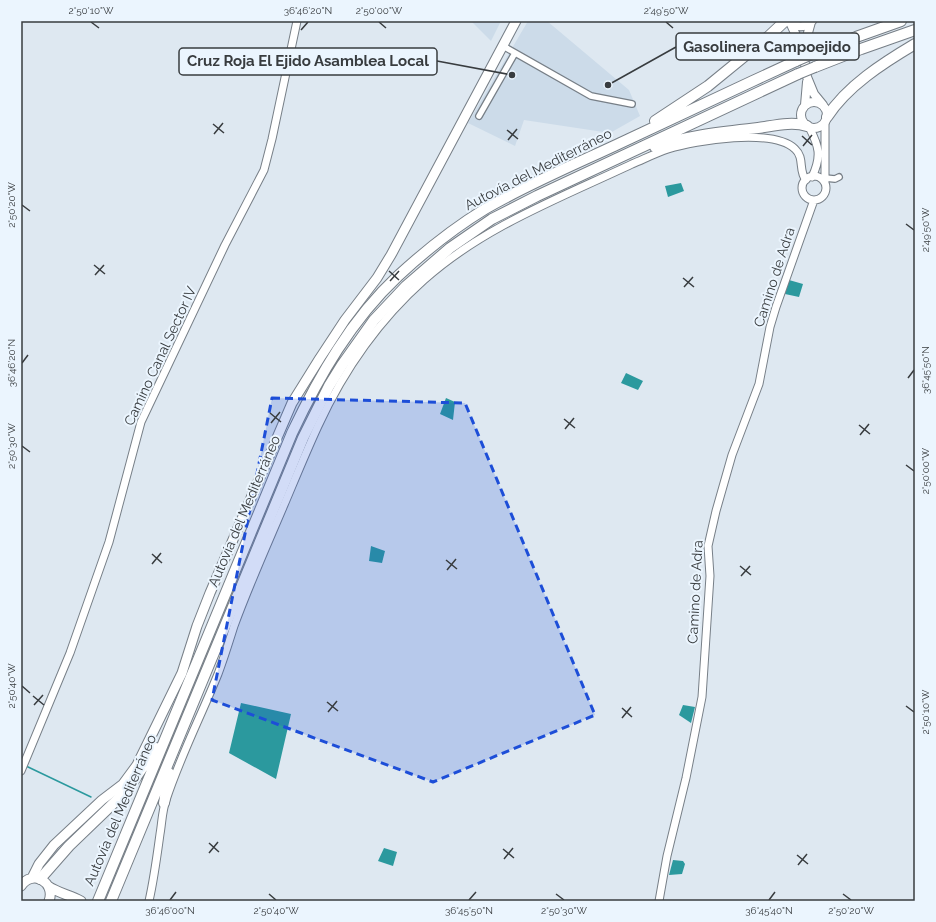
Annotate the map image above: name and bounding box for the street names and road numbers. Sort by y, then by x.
street label: Autovía del Mediterráneo [462,125,614,213]
street label: Camino de Adra [750,225,798,329]
street label: Camino Canal Sector IV [121,283,199,428]
street label: Autovía del Mediterráneo [205,433,283,589]
street label: Camino de Adra [684,540,706,644]
street label: Autovía del Mediterráneo [81,732,159,888]

